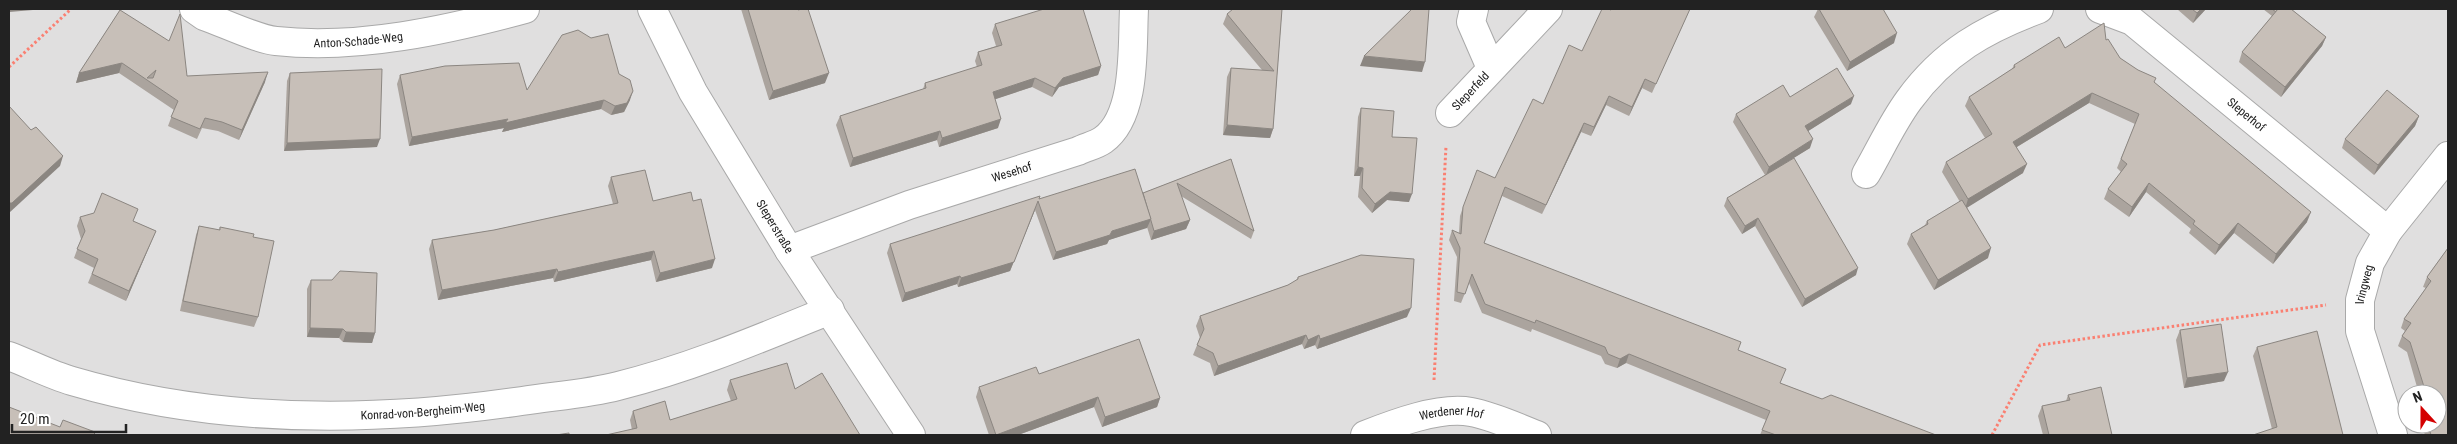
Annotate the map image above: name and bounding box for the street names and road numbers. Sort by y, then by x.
street label: Anton-Schade-Weg [314,29,404,50]
street label: Sleperfeld [1449,69,1492,113]
street label: Sleperhof [2224,95,2268,135]
street label: Wesehof [990,159,1034,185]
street label: Sleperstraße [753,197,796,256]
street label: Iringweg [2353,263,2376,304]
street label: Konrad-von-Bergheim-Weg [360,399,486,422]
street label: Werdener Hof [1418,404,1485,423]

